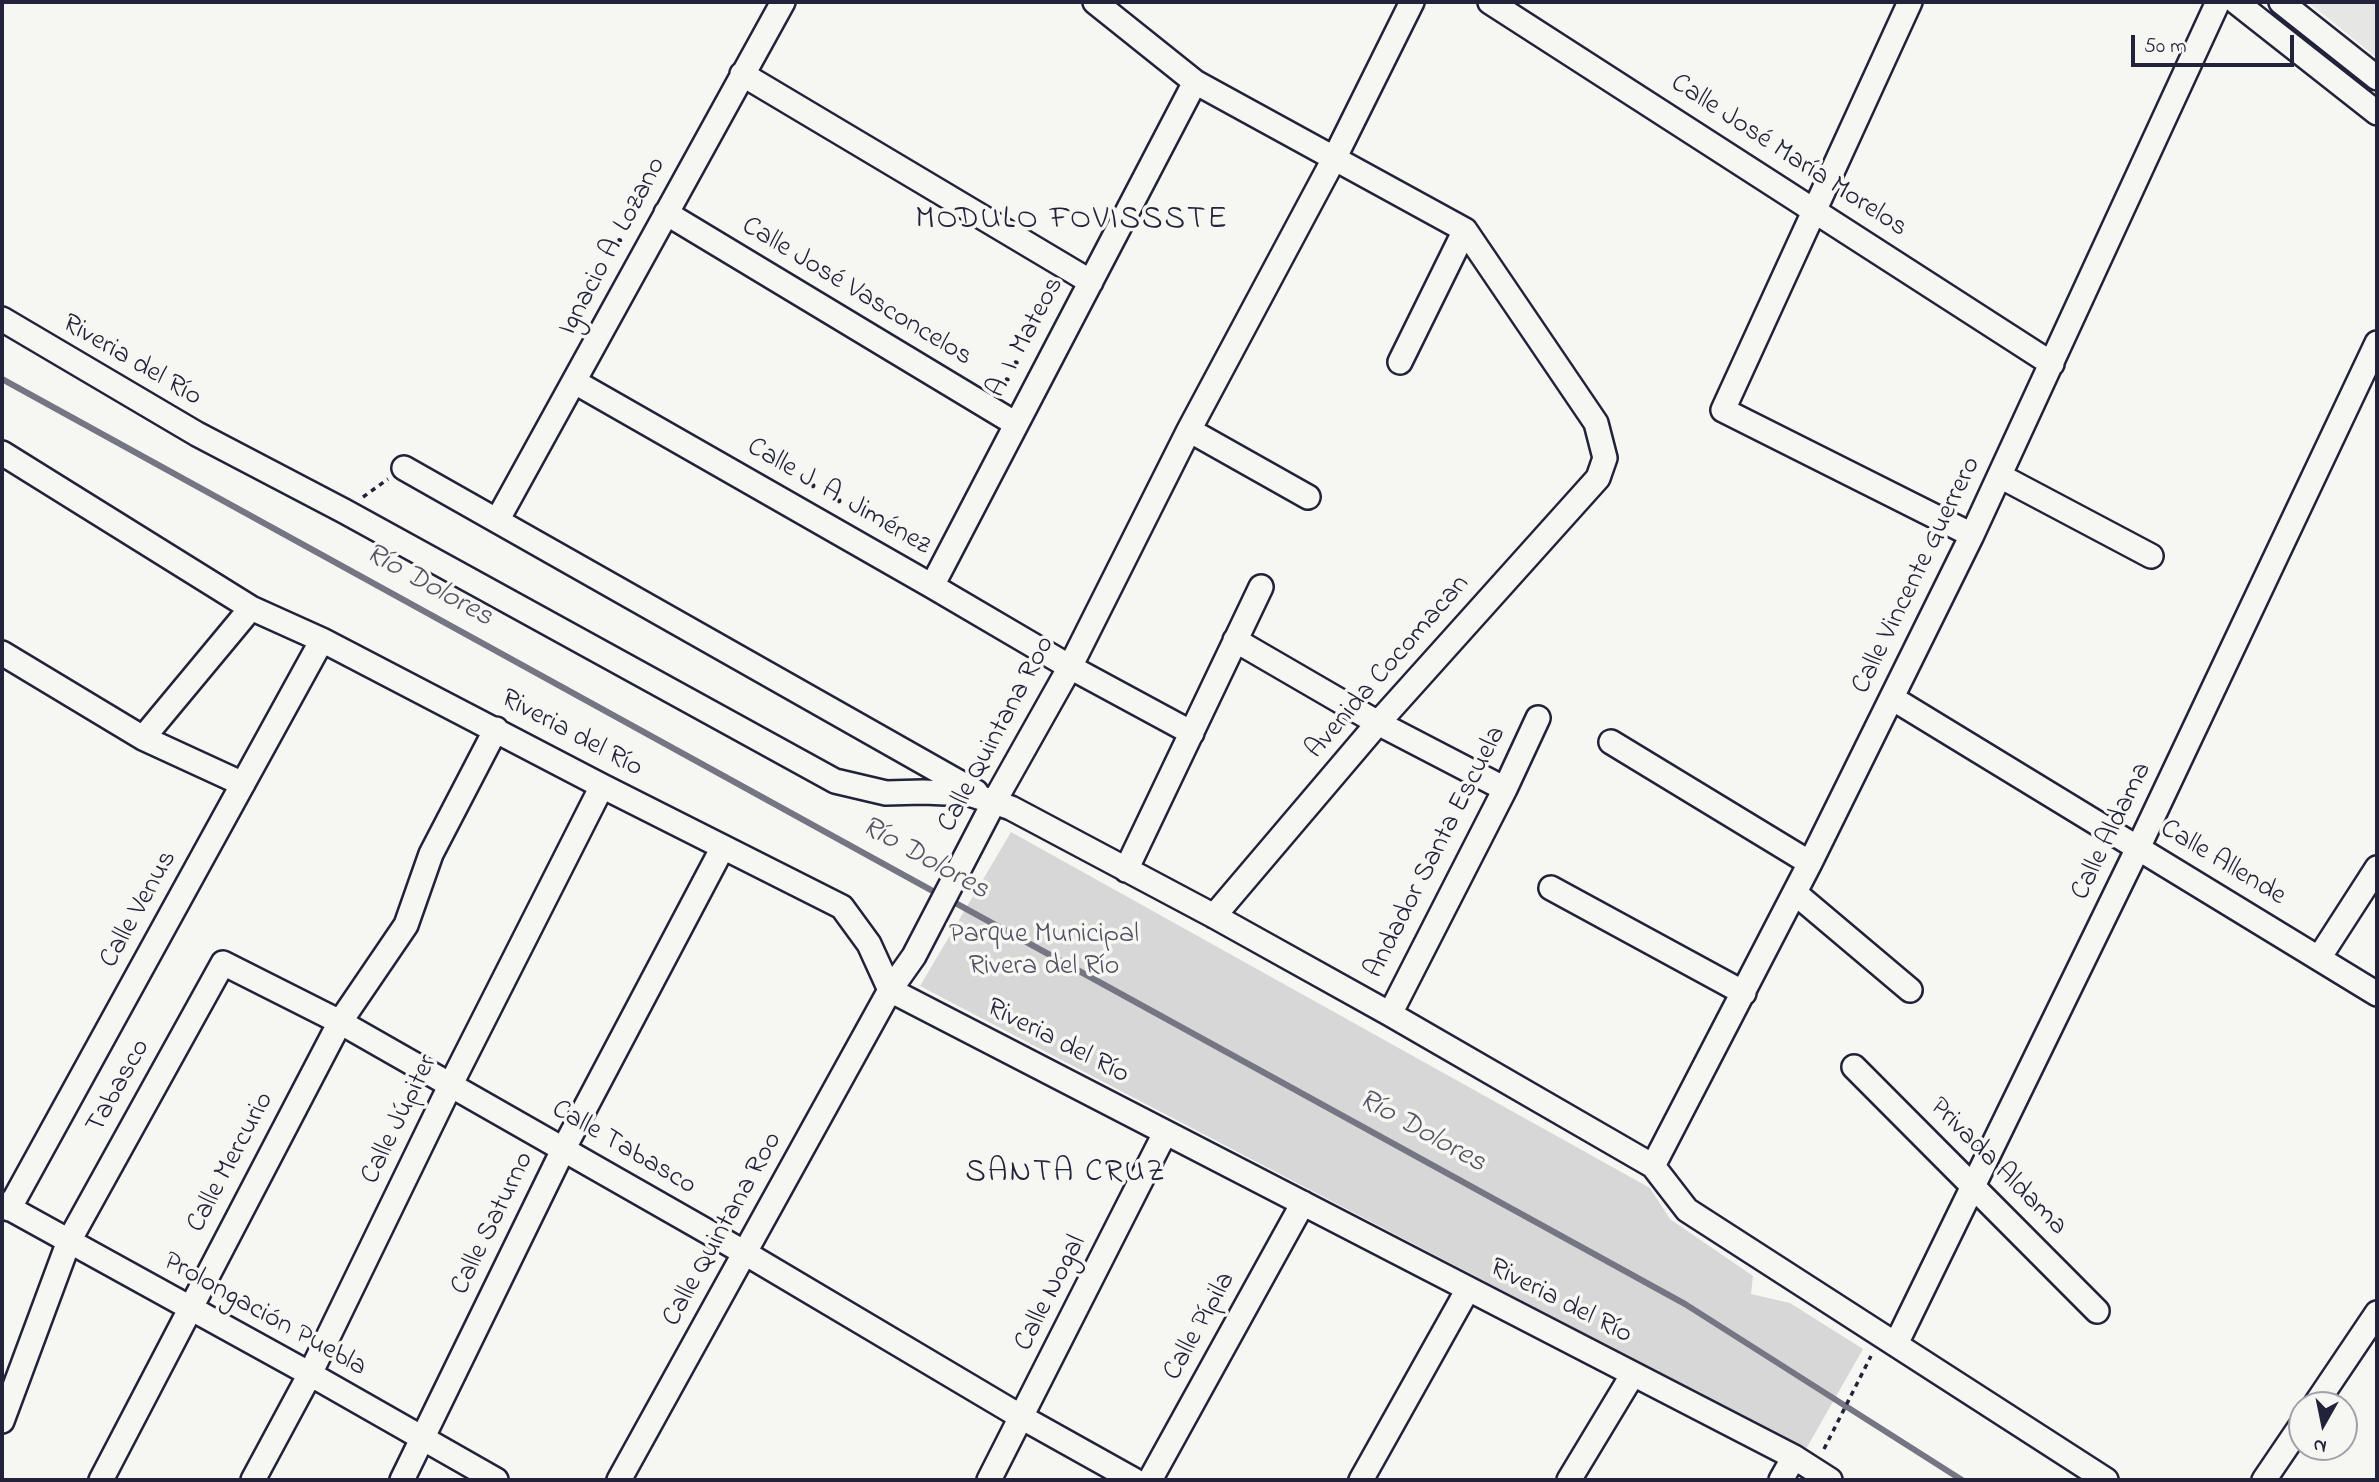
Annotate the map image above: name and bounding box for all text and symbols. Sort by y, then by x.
scale bar [2134,21,2297,65]
text: 50 m [2144,32,2187,62]
street label: Calle José María Morelos [1663,68,1913,246]
street label: Ignacio A. Lozano [553,152,675,342]
district label: MODULO FOVISSSTE [917,203,1227,241]
street label: Calle José Vasconcelos [735,211,977,375]
street label: A. I. Mateos [981,272,1073,404]
street label: Riveria del Río [55,309,207,415]
street label: Calle J. A. Jiménez [740,432,936,564]
street label: Calle Vincente Guerrero [1846,452,1990,700]
water label: Río Dolores [358,537,498,637]
street label: Avenida Cocomacan [1300,569,1478,767]
street label: Calle Quintana Roo [932,631,1064,839]
street label: Riveria del Río [494,684,648,786]
street label: Andador Santa Escuela [1359,721,1515,985]
street label: Calle Aldama [2065,758,2161,906]
water label: Río Dolores [854,810,994,910]
street label: Calle Allende [2153,813,2291,915]
street label: Calle Venus [94,845,186,975]
park label: Parque Municipal Rivera del Río [949,919,1139,985]
street label: Riveria del Río [980,993,1134,1093]
street label: Tabasco [81,1034,159,1140]
street label: Calle Júpiter [355,1050,447,1190]
water label: Río Dolores [1351,1083,1491,1183]
street label: Calle Mercurio [181,1087,283,1239]
street label: Privada Aldama [1921,1092,2073,1244]
street label: Calle Tabasco [545,1094,701,1204]
street label: Calle Quintana Roo [657,1127,791,1333]
street label: Calle Saturno [445,1147,543,1301]
district label: SANTA CRUZ [966,1156,1166,1194]
street label: Calle Nogal [1009,1231,1095,1357]
street label: Prolongación Puebla [156,1246,372,1386]
street label: Riveria del Río [1483,1253,1637,1353]
street label: Calle Pípila [1157,1267,1245,1387]
north arrow [2288,1391,2358,1461]
text: N [2312,1431,2328,1460]

